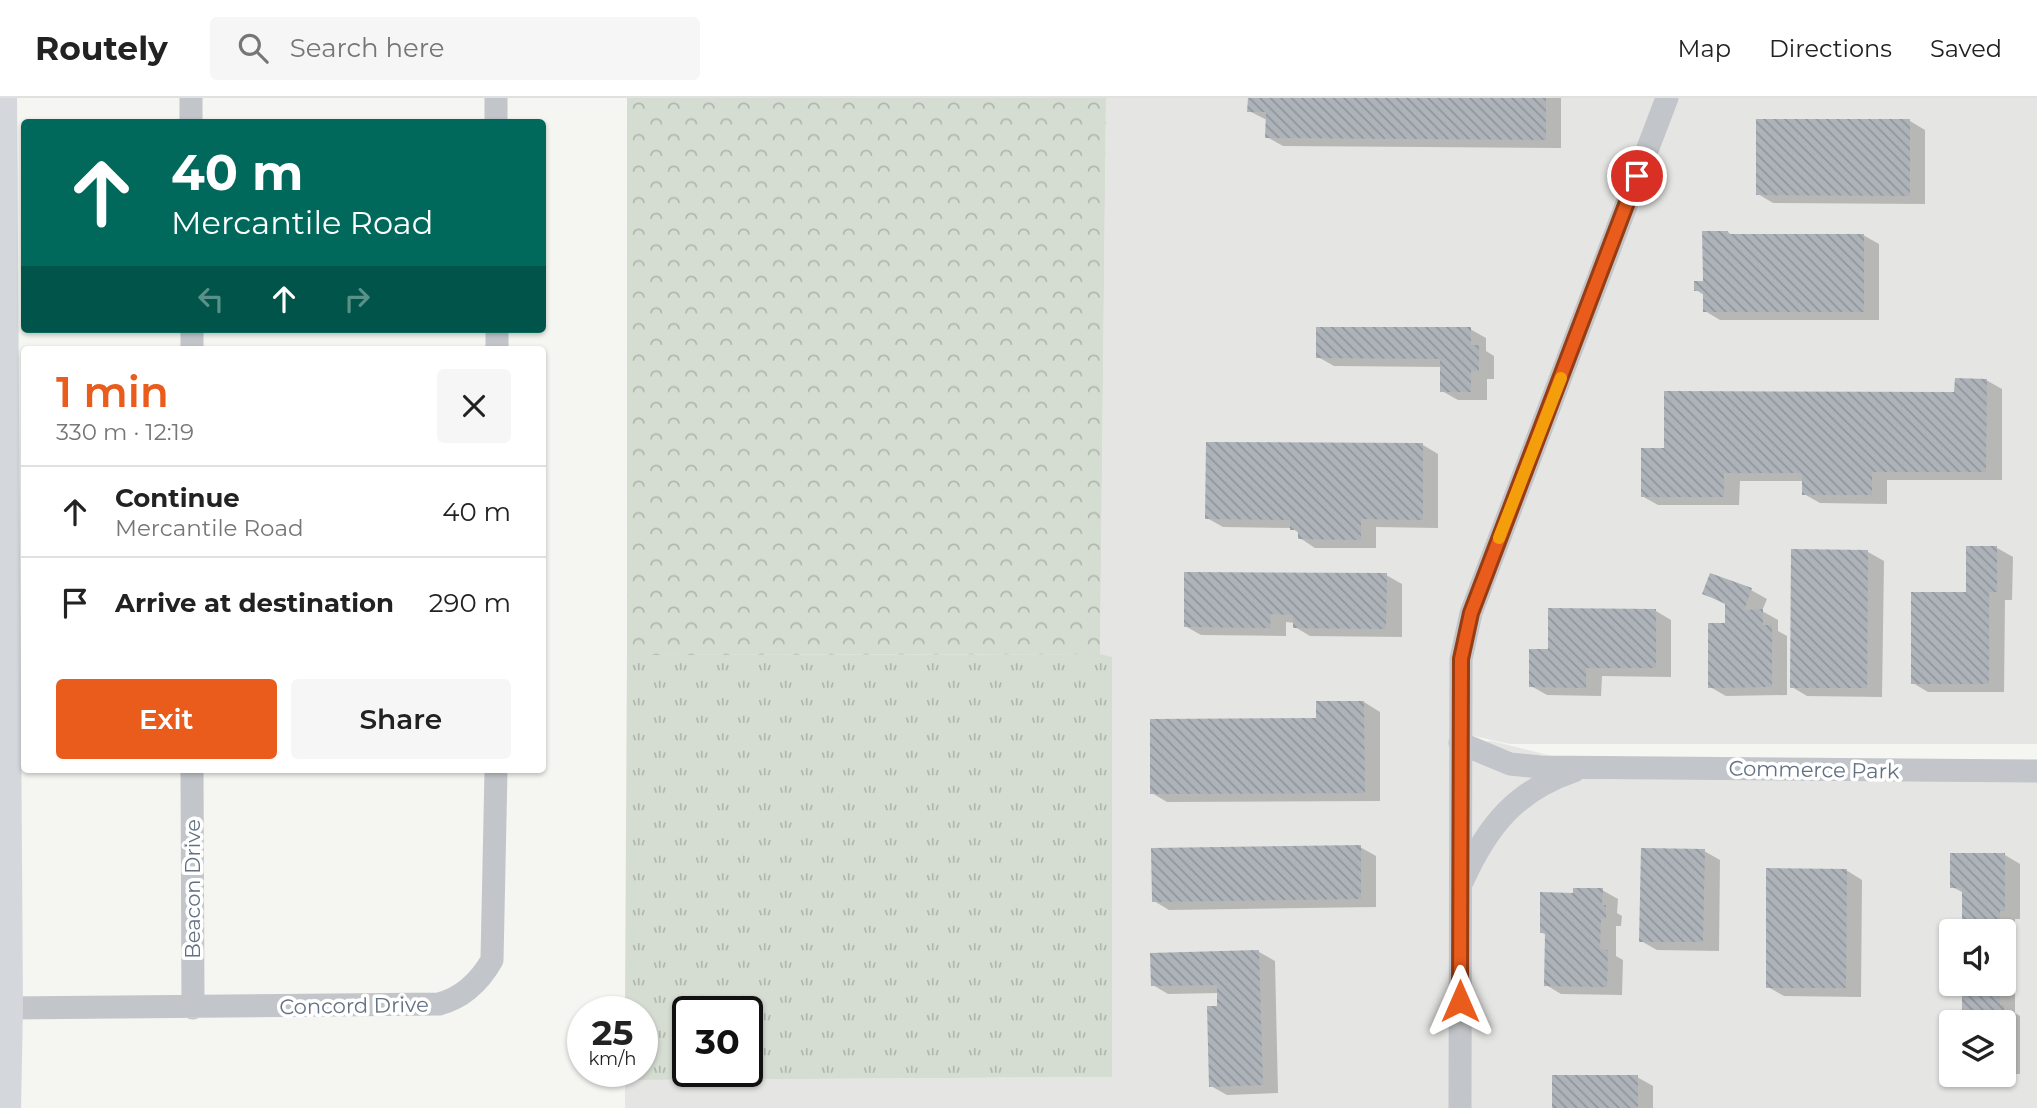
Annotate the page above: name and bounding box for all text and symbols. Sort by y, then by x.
search box [210,17,700,80]
text: Routely [35,28,168,68]
icon: search [234,29,272,67]
text: Search here [290,32,445,64]
text: Map [1678,34,1731,63]
text: Directions [1769,34,1892,63]
text: Saved [1930,34,2002,63]
text: 40 m [171,143,303,202]
pin [1607,146,1667,206]
icon: ahead [56,147,147,238]
icon: arrive [1618,157,1656,195]
text: Mercantile Road [171,203,433,242]
icon: left [192,280,230,318]
icon: ahead [265,280,303,318]
icon: right [338,280,376,318]
text: 1 min [56,366,169,418]
button: close [437,369,511,443]
text: 330 m · 12:19 [56,418,194,446]
text: Continue [115,482,240,514]
icon: ahead [56,493,94,531]
text: 40 m [442,496,511,528]
text: Mercantile Road [115,514,304,542]
icon: arrive [56,584,94,622]
text: Arrive at destination [115,587,394,619]
text: 290 m [429,587,511,619]
button: Exit [56,679,277,759]
button: Share [291,679,511,759]
street label: Commerce Park [1728,756,1900,783]
street label: Beacon Drive [180,819,205,959]
map controls [1939,919,2016,1087]
button: sound [1939,919,2016,996]
position arrow [1423,964,1497,1038]
street label: Concord Drive [279,992,429,1019]
speed limit sign: 30 [672,996,763,1087]
button: layers [1939,1010,2016,1087]
text: 25 [592,1011,633,1054]
text: km/h [588,1048,637,1070]

